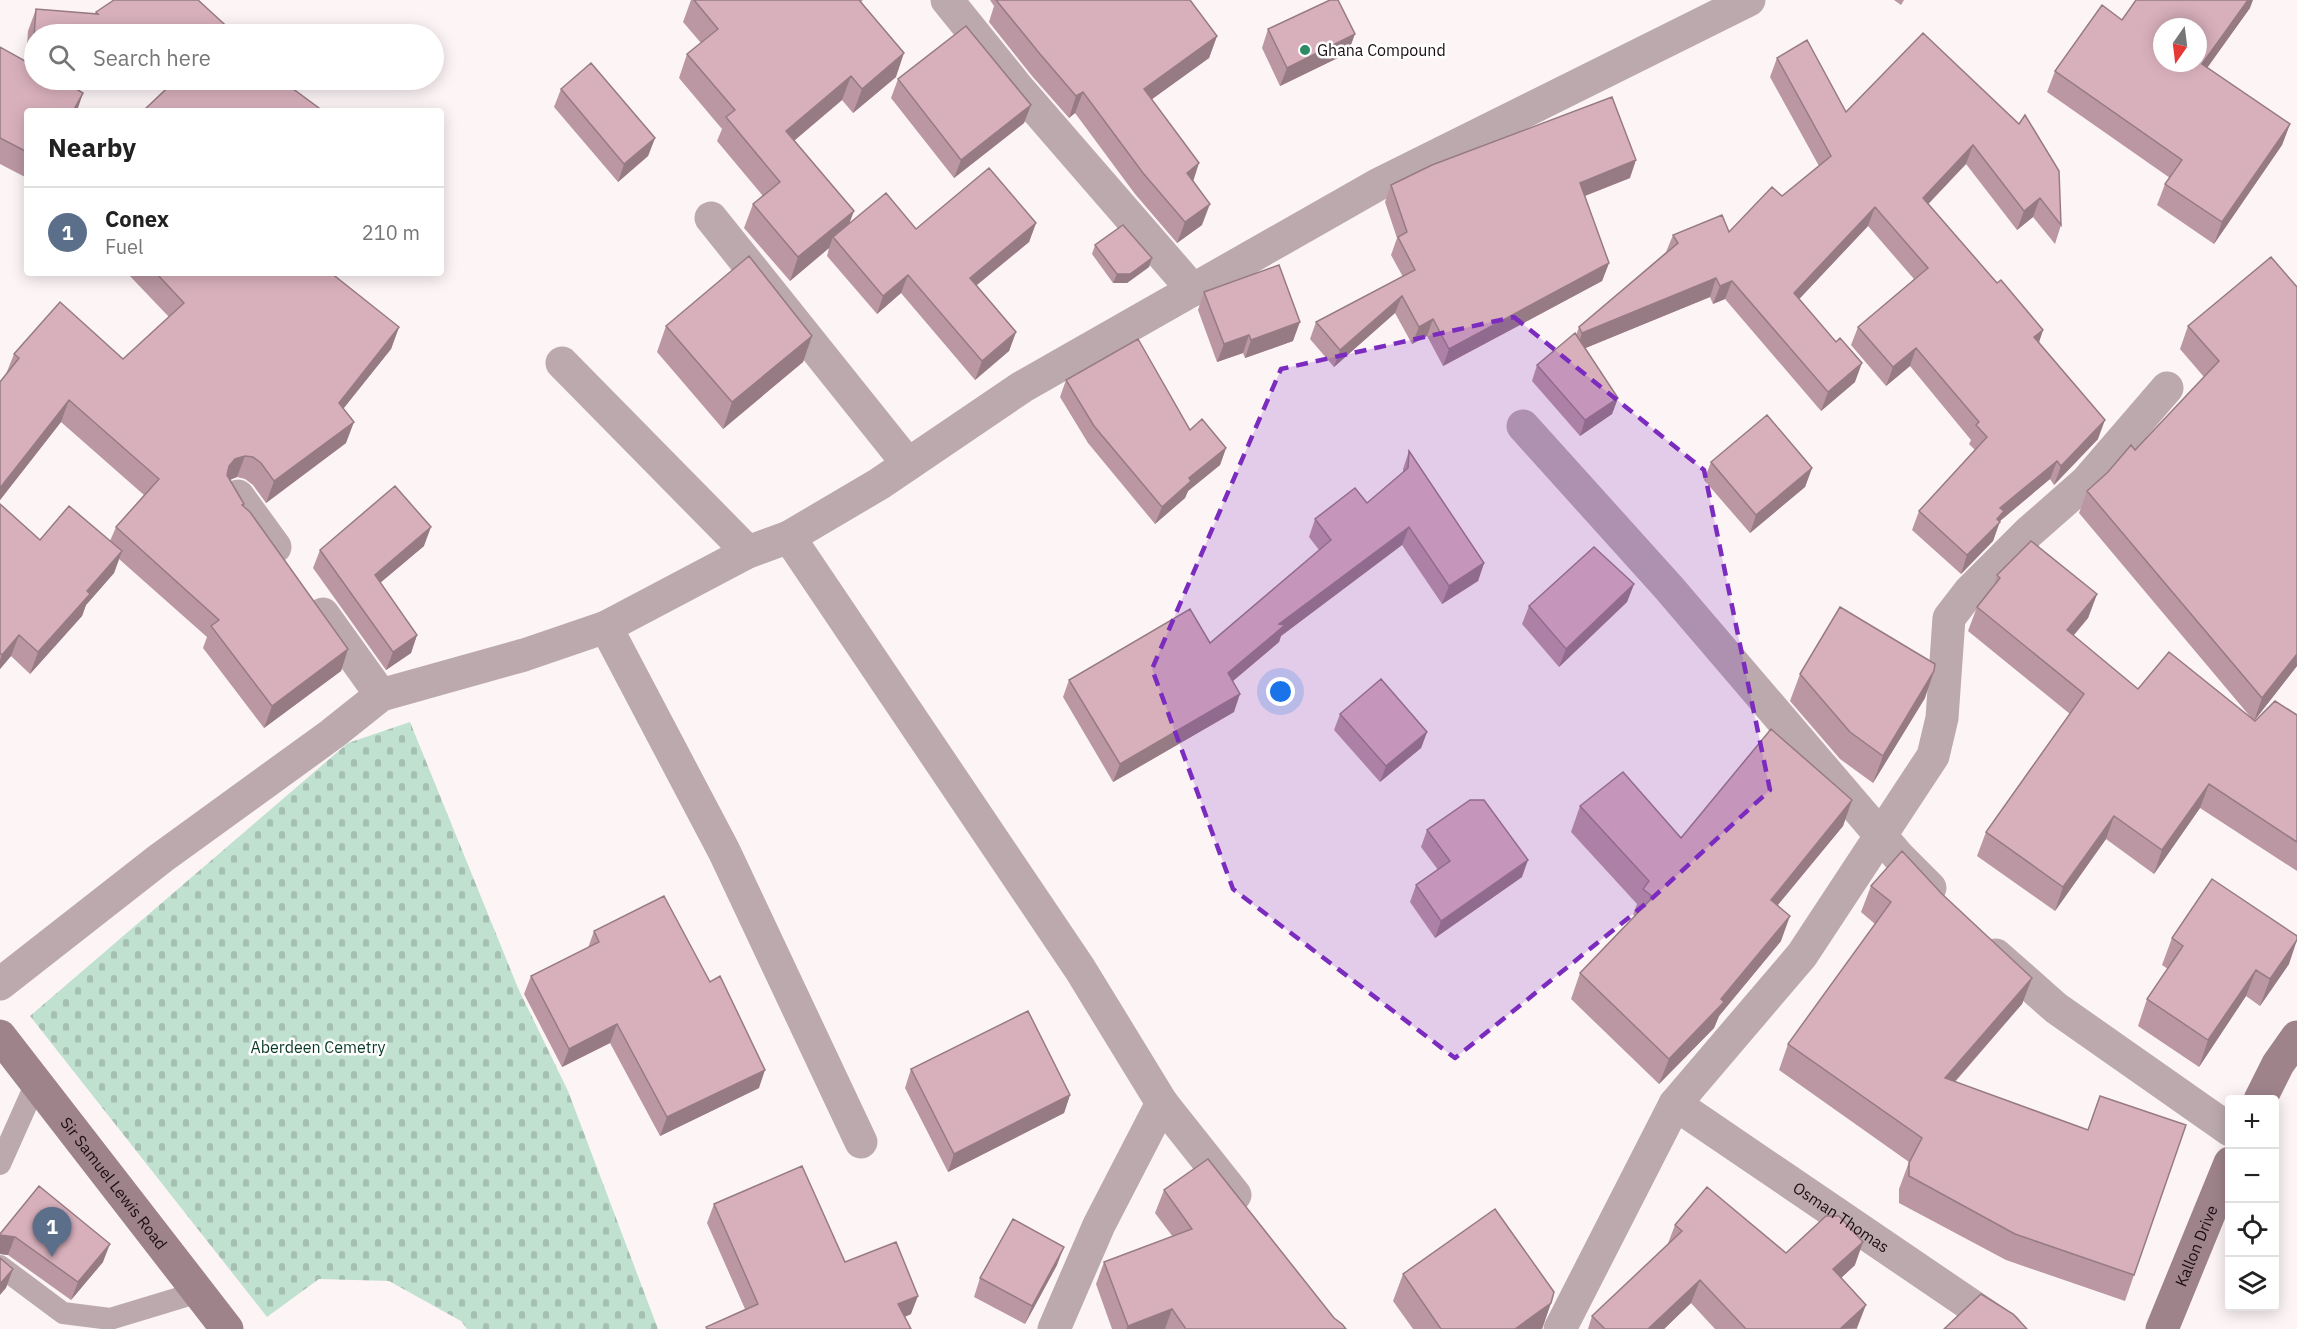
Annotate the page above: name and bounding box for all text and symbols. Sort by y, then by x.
north arrow [2153,18,2207,72]
search box [24,24,444,90]
place label: Ghana Compound [1317,40,1446,60]
icon: search [45,41,78,74]
text: Search here [93,43,211,72]
marker: Ghana Compound [1298,43,1312,57]
text: Nearby [48,130,136,164]
text: Conex [105,204,169,233]
text: 1 [62,219,74,246]
text: 210 m [362,219,420,246]
text: Fuel [105,233,143,260]
your location [1266,677,1295,706]
park label: Aberdeen Cemetry [251,1037,385,1057]
map controls [2225,1095,2279,1311]
button: + [2225,1095,2279,1149]
street label: Sir Samuel Lewis Road [56,1113,171,1253]
button: − [2225,1149,2279,1203]
street label: Osman Thomas [1789,1177,1893,1257]
street label: Kallon Drive [2171,1202,2222,1289]
button: locate [2225,1203,2279,1257]
pin: 1 [32,1208,72,1257]
button: layers [2225,1257,2279,1311]

